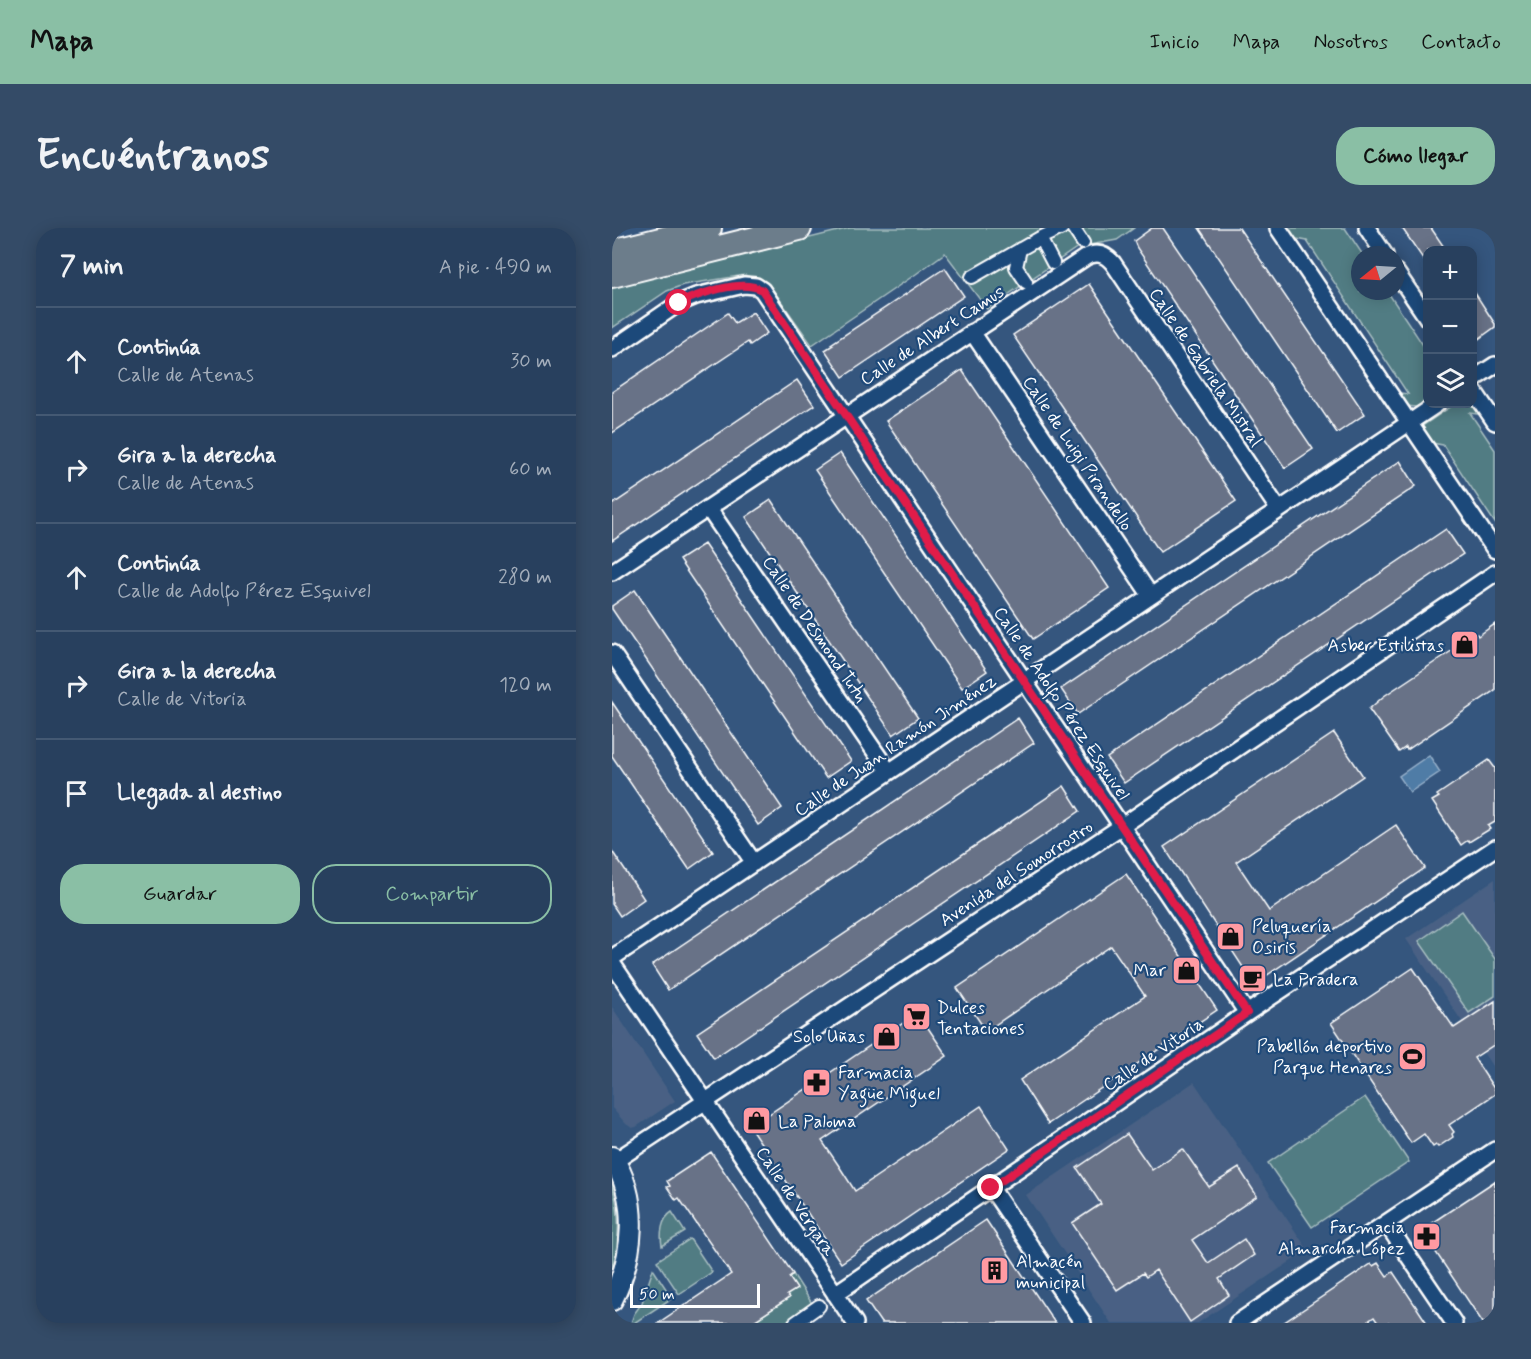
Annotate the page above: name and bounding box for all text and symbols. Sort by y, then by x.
text: Mapa [30,24,94,61]
text: Inicio [1150,28,1200,56]
text: Mapa [1233,28,1280,56]
text: Nosotros [1313,28,1388,56]
text: Contacto [1421,28,1501,56]
button: Cómo llegar [1336,127,1495,185]
text: Encuéntranos [36,129,269,184]
north arrow [1351,246,1405,300]
map controls [1423,246,1477,408]
button: + [1423,246,1477,300]
text: 7 min [60,250,124,284]
text: A pie · 490 m [439,254,552,281]
street label: Calle de Albert Camus [856,280,1009,392]
street label: Calle de Gabriela Mistral [1143,283,1267,452]
route start [665,289,691,315]
button: − [1423,300,1477,354]
text: Continúa [117,334,201,362]
icon: ahead [60,345,93,378]
text: 30 m [510,348,552,375]
button: layers [1423,354,1477,408]
text: Calle de Atenas [117,362,254,389]
street label: Calle de Luigi Pirandello [1016,371,1138,536]
text: Gira a la derecha [117,442,277,470]
icon: right [60,453,93,486]
text: 60 m [509,456,552,483]
text: Calle de Atenas [117,470,254,497]
text: Continúa [117,550,201,578]
street label: Calle de Desmond Tutu [756,552,872,708]
icon: ahead [60,561,93,594]
text: 280 m [498,564,552,591]
text: Calle de Adolfo Pérez Esquivel [117,578,371,605]
street label: Calle de Adolfo Pérez Esquivel [986,602,1135,806]
shop icon: Asber Estilistas [1449,629,1481,661]
place label: Asber Estilistas [1328,634,1444,658]
text: Gira a la derecha [117,658,277,686]
icon: right [60,669,93,702]
street label: Calle de Juan Ramón Jiménez [790,669,1001,822]
text: 120 m [499,672,552,699]
text: Calle de Vitoria [117,686,247,713]
icon: arrive [60,777,93,810]
text: Llegada al destino [117,779,282,807]
street label: Avenida del Somorrostro [935,815,1098,933]
button: Guardar [60,864,300,924]
button: Compartir [312,864,552,924]
place label: Peluquería Osiris [1252,915,1331,960]
shop icon: Peluquería Osiris [1215,920,1247,952]
shop icon: Mar [1171,954,1203,986]
place label: Mar [1134,959,1167,983]
cafe icon: La Pradera [1236,963,1268,995]
place label: La Pradera [1273,968,1359,992]
place label: Dulces Tentaciones [937,996,1024,1041]
supermarket icon: Dulces Tentaciones [900,1001,932,1033]
street label: Calle de Vitoria [1098,1012,1209,1097]
shop icon: Solo Uñas [870,1020,902,1052]
place label: Solo Uñas [793,1025,865,1049]
place label: Pabellón deportivo Parque Henares [1257,1035,1392,1080]
sports icon: Pabellón deportivo Parque Henares [1397,1040,1429,1072]
place label: Farmacia Yagüe Miguel [838,1061,940,1108]
pharmacy icon: Farmacia Yagüe Miguel [801,1066,833,1098]
shop icon: La Paloma [741,1105,773,1137]
place label: La Paloma [778,1110,856,1134]
street label: Calle de Vergara [750,1142,841,1261]
route end [977,1174,1003,1200]
place label: Farmacia Almarcha López [1278,1216,1405,1261]
pharmacy icon: Farmacia Almarcha López [1410,1221,1442,1253]
place label: Almacén municipal [1016,1250,1085,1295]
building icon: Almacén municipal [979,1255,1011,1287]
scale bar [630,1281,760,1308]
text: 50 m [639,1284,675,1305]

